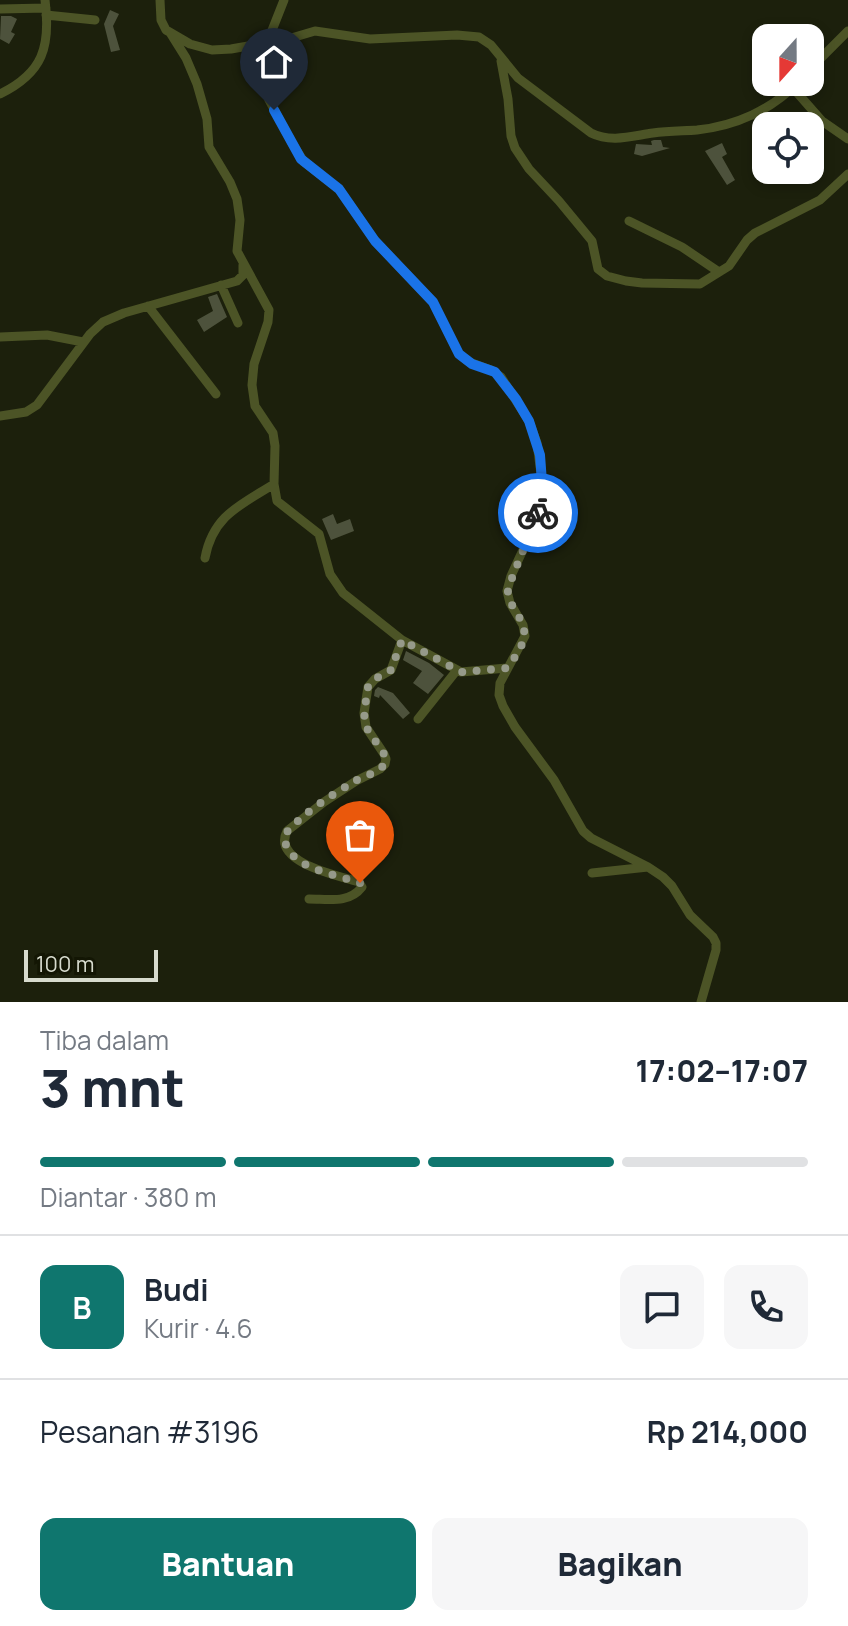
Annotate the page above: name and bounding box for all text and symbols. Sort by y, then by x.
north arrow [752,24,824,96]
map controls [752,24,824,184]
pin [240,28,308,110]
icon: home [252,40,296,84]
button: locate [752,112,824,184]
courier [498,473,578,553]
icon: bike [516,491,560,535]
pin [326,801,394,883]
icon: bag [338,813,382,857]
scale bar [24,946,158,982]
text: 100 m [36,949,94,979]
text: Tiba dalam [40,1022,169,1058]
text: 17:02–17:07 [636,1050,808,1091]
text: 3 mnt [40,1052,185,1123]
text: Diantar · 380 m [40,1179,217,1215]
button: chat [620,1265,704,1349]
button: phone [724,1265,808,1349]
text: Budi [144,1269,209,1310]
text: B [73,1287,91,1328]
text: Kurir · 4.6 [144,1310,253,1346]
text: Pesanan #3196 [40,1411,259,1452]
text: Rp 214,000 [647,1411,808,1452]
button: Bantuan [40,1518,416,1610]
button: Bagikan [432,1518,808,1610]

